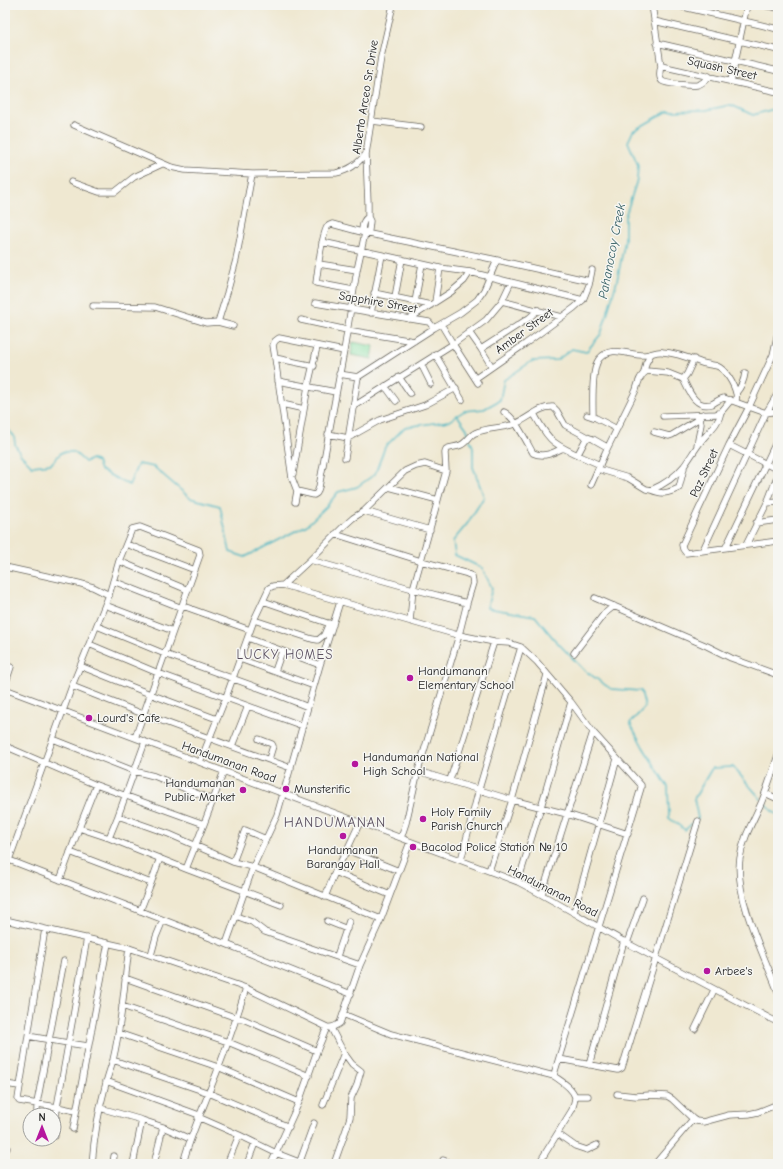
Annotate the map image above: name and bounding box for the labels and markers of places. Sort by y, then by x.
place label: Handumanan Elementary School [418,664,514,692]
marker: Handumanan Elementary School [405,673,415,683]
place label: Lourd's Cafe [97,711,160,725]
marker: Lourd's Cafe [84,713,94,723]
place label: Handumanan National High School [363,750,479,778]
marker: Handumanan National High School [350,759,360,769]
place label: Handumanan Public Market [165,776,236,804]
place label: Munsterific [294,782,350,796]
marker: Munsterific [281,784,291,794]
marker: Handumanan Public Market [238,785,248,795]
place label: Holy Family Parish Church [431,805,503,833]
marker: Holy Family Parish Church [418,814,428,824]
marker: Handumanan Barangay Hall [338,831,348,841]
place label: Bacolod Police Station № 10 [421,840,568,854]
marker: Bacolod Police Station № 10 [408,842,418,852]
place label: Handumanan Barangay Hall [306,843,380,871]
place label: Arbee's [715,964,753,978]
marker: Arbee's [702,966,712,976]

